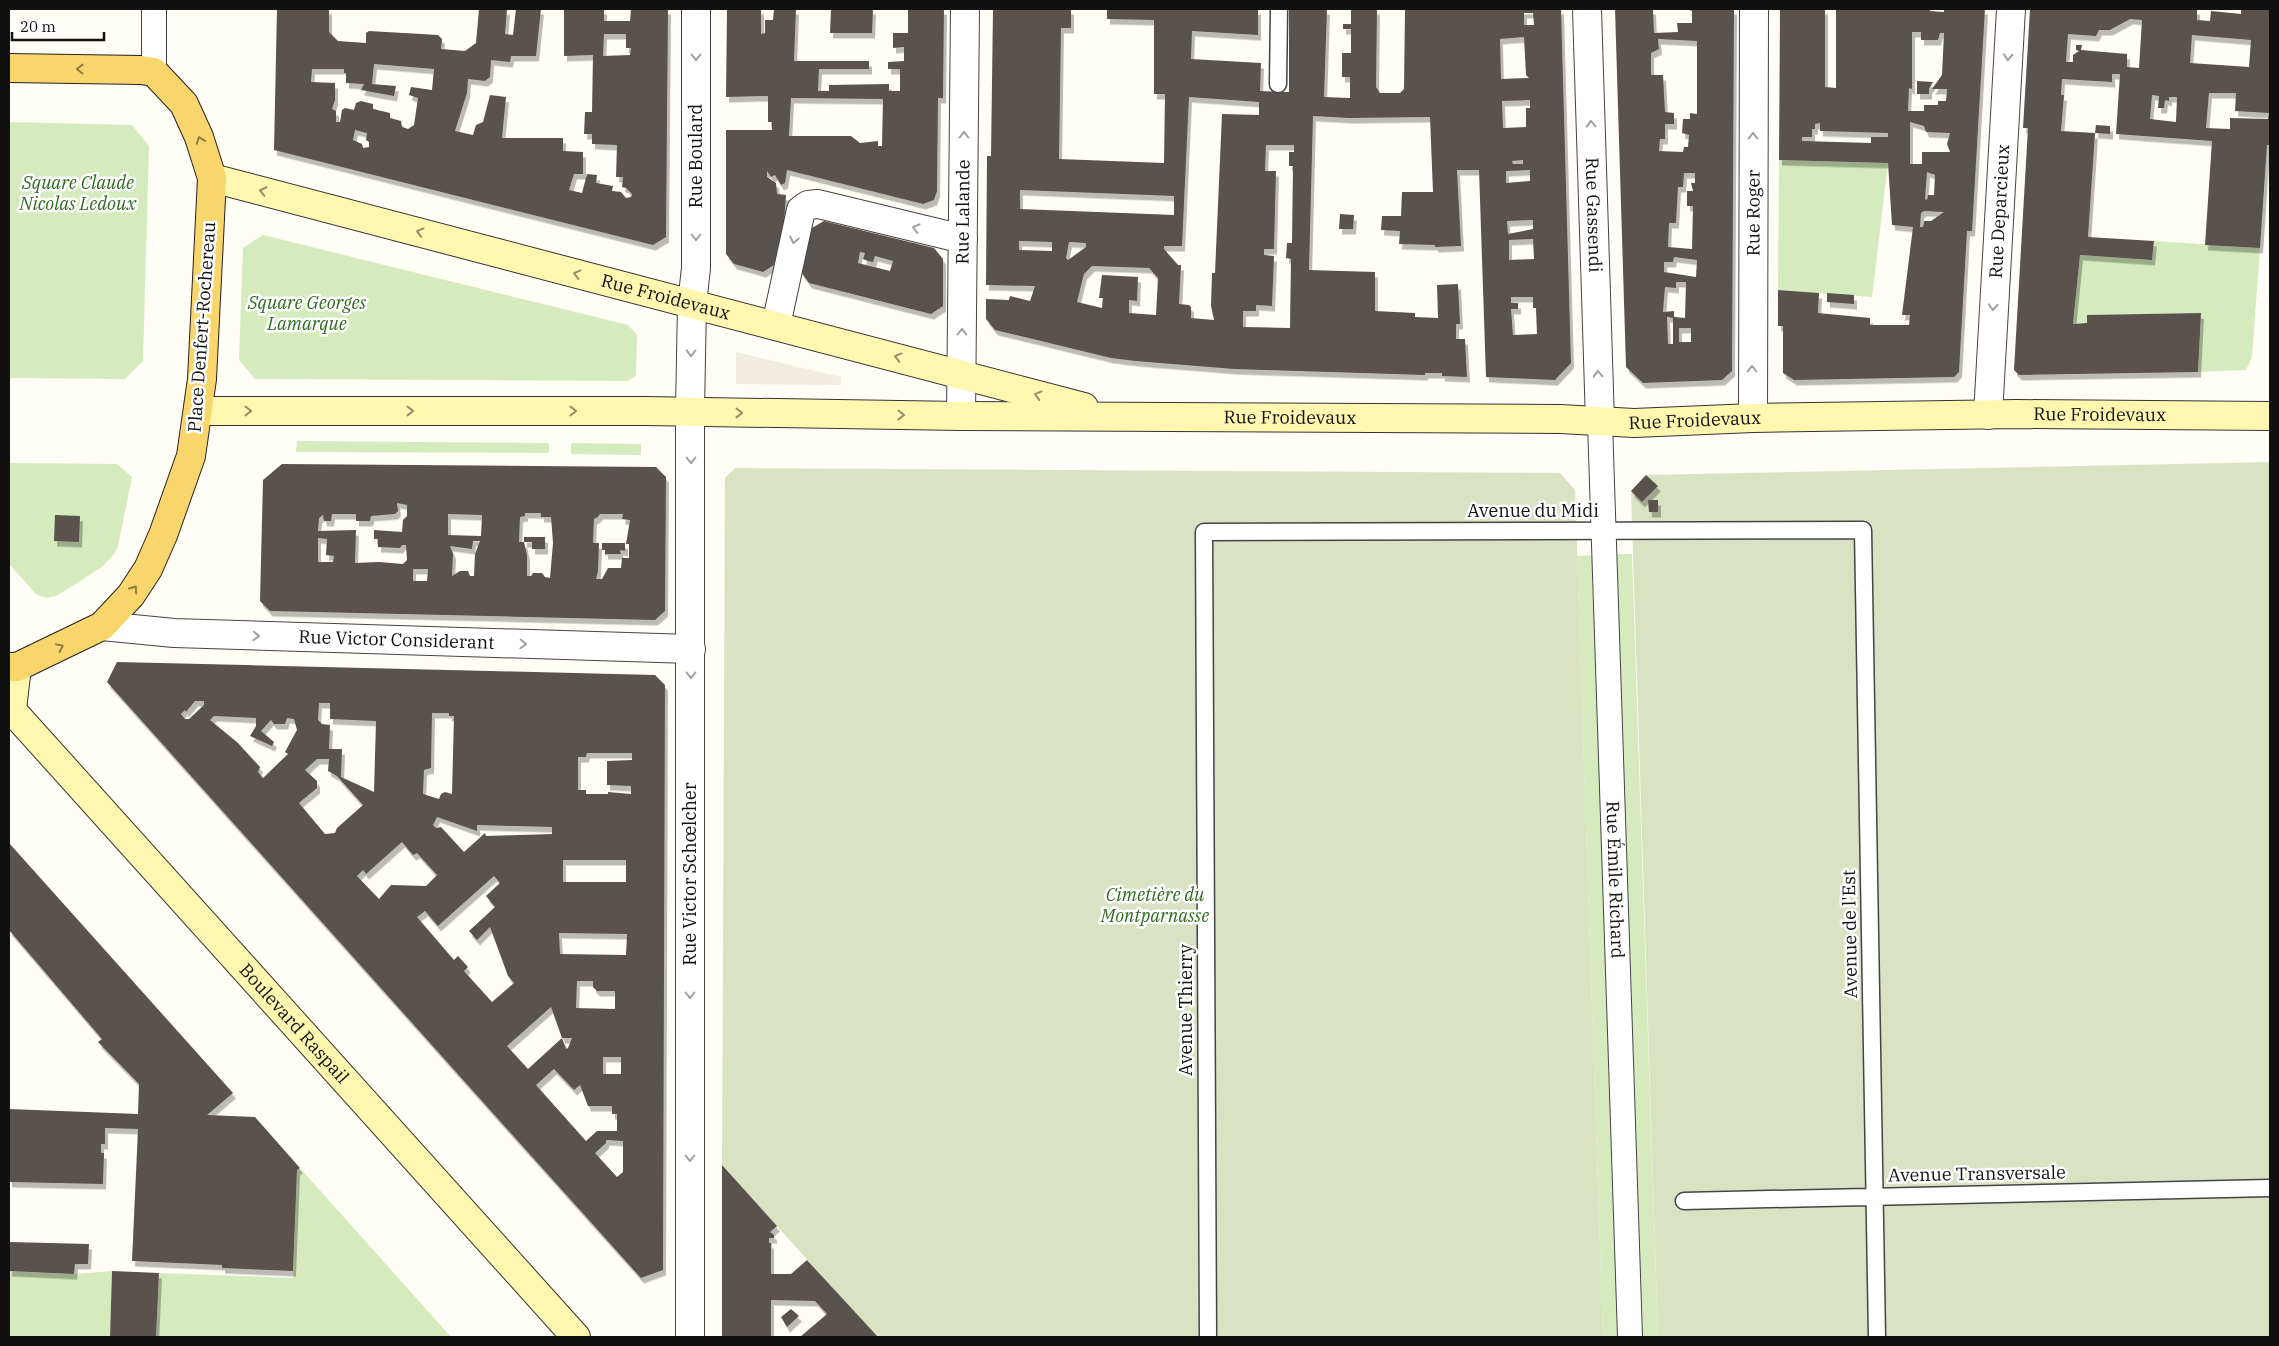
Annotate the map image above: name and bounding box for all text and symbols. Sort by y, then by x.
scale bar [12,10,105,42]
text: 20 m [20,17,56,36]
one-way arrow [691,54,701,62]
one-way arrow [2003,54,2014,62]
one-way arrow [76,64,84,74]
street label: Rue Boulard [684,104,707,208]
one-way arrow [1585,119,1596,127]
one-way arrow [959,131,969,138]
one-way arrow [1748,132,1758,140]
one-way arrow [196,137,206,145]
street label: Rue Deparcieux [1984,144,2014,279]
street label: Rue Gassendi [1581,157,1607,273]
street label: Rue Lalande [950,159,975,265]
street label: Rue Roger [1741,170,1765,256]
park label: Square Claude Nicolas Ledoux [19,171,137,215]
one-way arrow [258,186,267,197]
street label: Place Denfert-Rochereau [183,221,220,433]
one-way arrow [911,223,920,234]
one-way arrow [416,228,424,238]
one-way arrow [691,234,701,242]
one-way arrow [789,236,800,245]
one-way arrow [572,269,581,280]
street label: Rue Froidevaux [599,269,733,325]
park label: Square Georges Lamarque [247,291,367,335]
one-way arrow [1988,303,1999,311]
one-way arrow [957,328,967,336]
one-way arrow [686,349,696,357]
one-way arrow [894,353,902,363]
one-way arrow [1747,365,1757,372]
one-way arrow [1593,369,1604,377]
one-way arrow [1035,390,1043,400]
street label: Rue Froidevaux [2033,402,2166,426]
street label: Rue Froidevaux [1224,405,1356,429]
one-way arrow [244,406,252,417]
one-way arrow [406,406,414,416]
one-way arrow [569,406,577,416]
street label: Rue Froidevaux [1628,406,1761,434]
one-way arrow [735,408,743,418]
one-way arrow [898,410,905,420]
one-way arrow [686,456,696,464]
street label: Avenue du Midi [1467,499,1599,522]
one-way arrow [128,585,137,595]
street label: Rue Victor Considerant [298,625,495,654]
one-way arrow [252,631,260,641]
one-way arrow [520,639,527,649]
one-way arrow [55,642,64,653]
one-way arrow [686,672,696,679]
street label: Rue Victor Schœlcher [678,782,701,966]
street label: Rue Émile Richard [1601,801,1630,959]
street label: Avenue de l'Est [1837,870,1862,998]
park label: Cimetière du Montparnasse [1100,883,1209,927]
street label: Avenue Thierry [1174,944,1197,1076]
street label: Boulevard Raspail [234,959,354,1088]
one-way arrow [685,992,695,999]
one-way arrow [685,1154,695,1162]
street label: Avenue Transversale [1888,1160,2066,1187]

